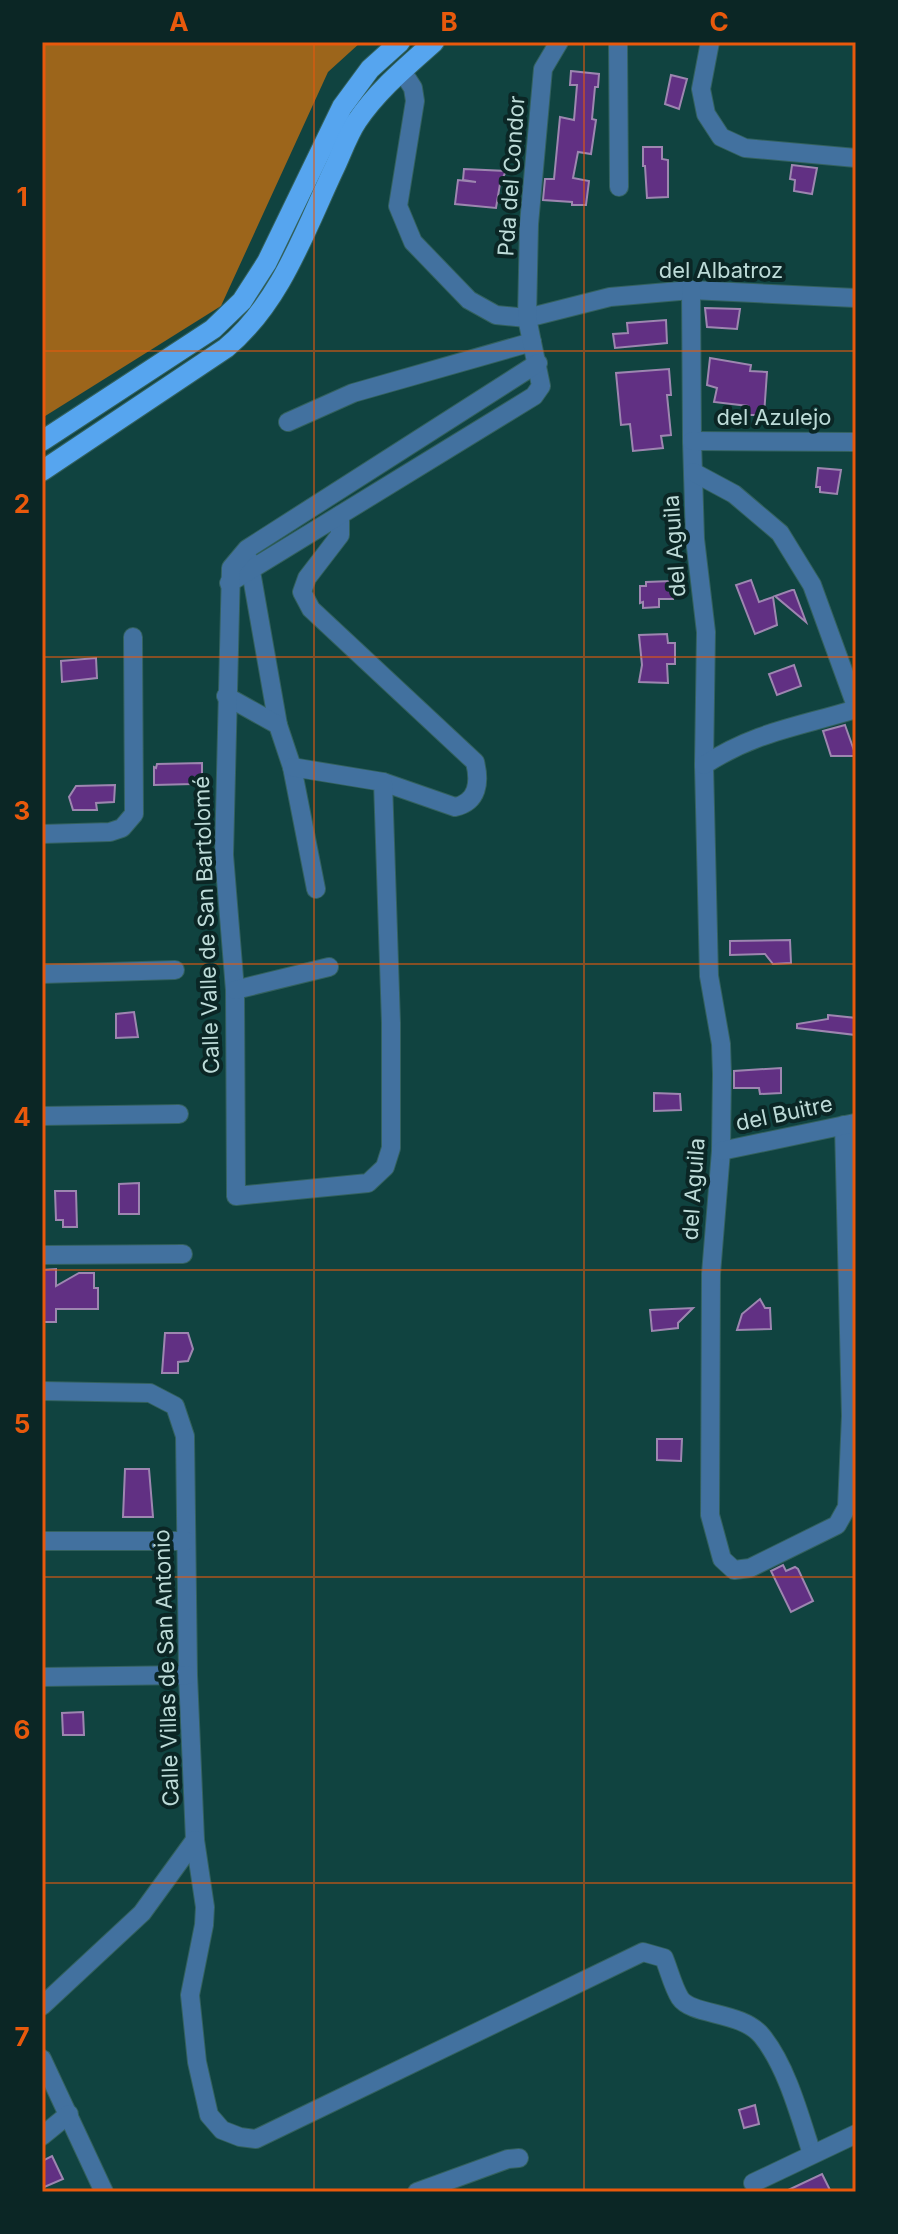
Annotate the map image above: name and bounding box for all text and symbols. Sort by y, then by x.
text: A [169,6,189,37]
text: B [440,6,458,37]
text: C [709,6,729,37]
street label: Pda del Condor [492,95,530,257]
text: 1 [16,181,28,212]
street label: del Albatroz [659,257,783,283]
street label: del Azulejo [717,404,831,430]
text: 2 [14,488,30,519]
street label: del Aguila [657,494,691,598]
street label: Calle Valle de San Bartolomé [188,775,224,1075]
text: 3 [14,795,30,826]
street label: del Buitre [733,1090,835,1136]
text: 4 [13,1101,31,1132]
street label: del Aguila [676,1137,710,1241]
text: 5 [14,1408,30,1439]
street label: Calle Villas de San Antonio [148,1529,184,1807]
text: 6 [14,1714,30,1745]
text: 7 [14,2021,30,2052]

